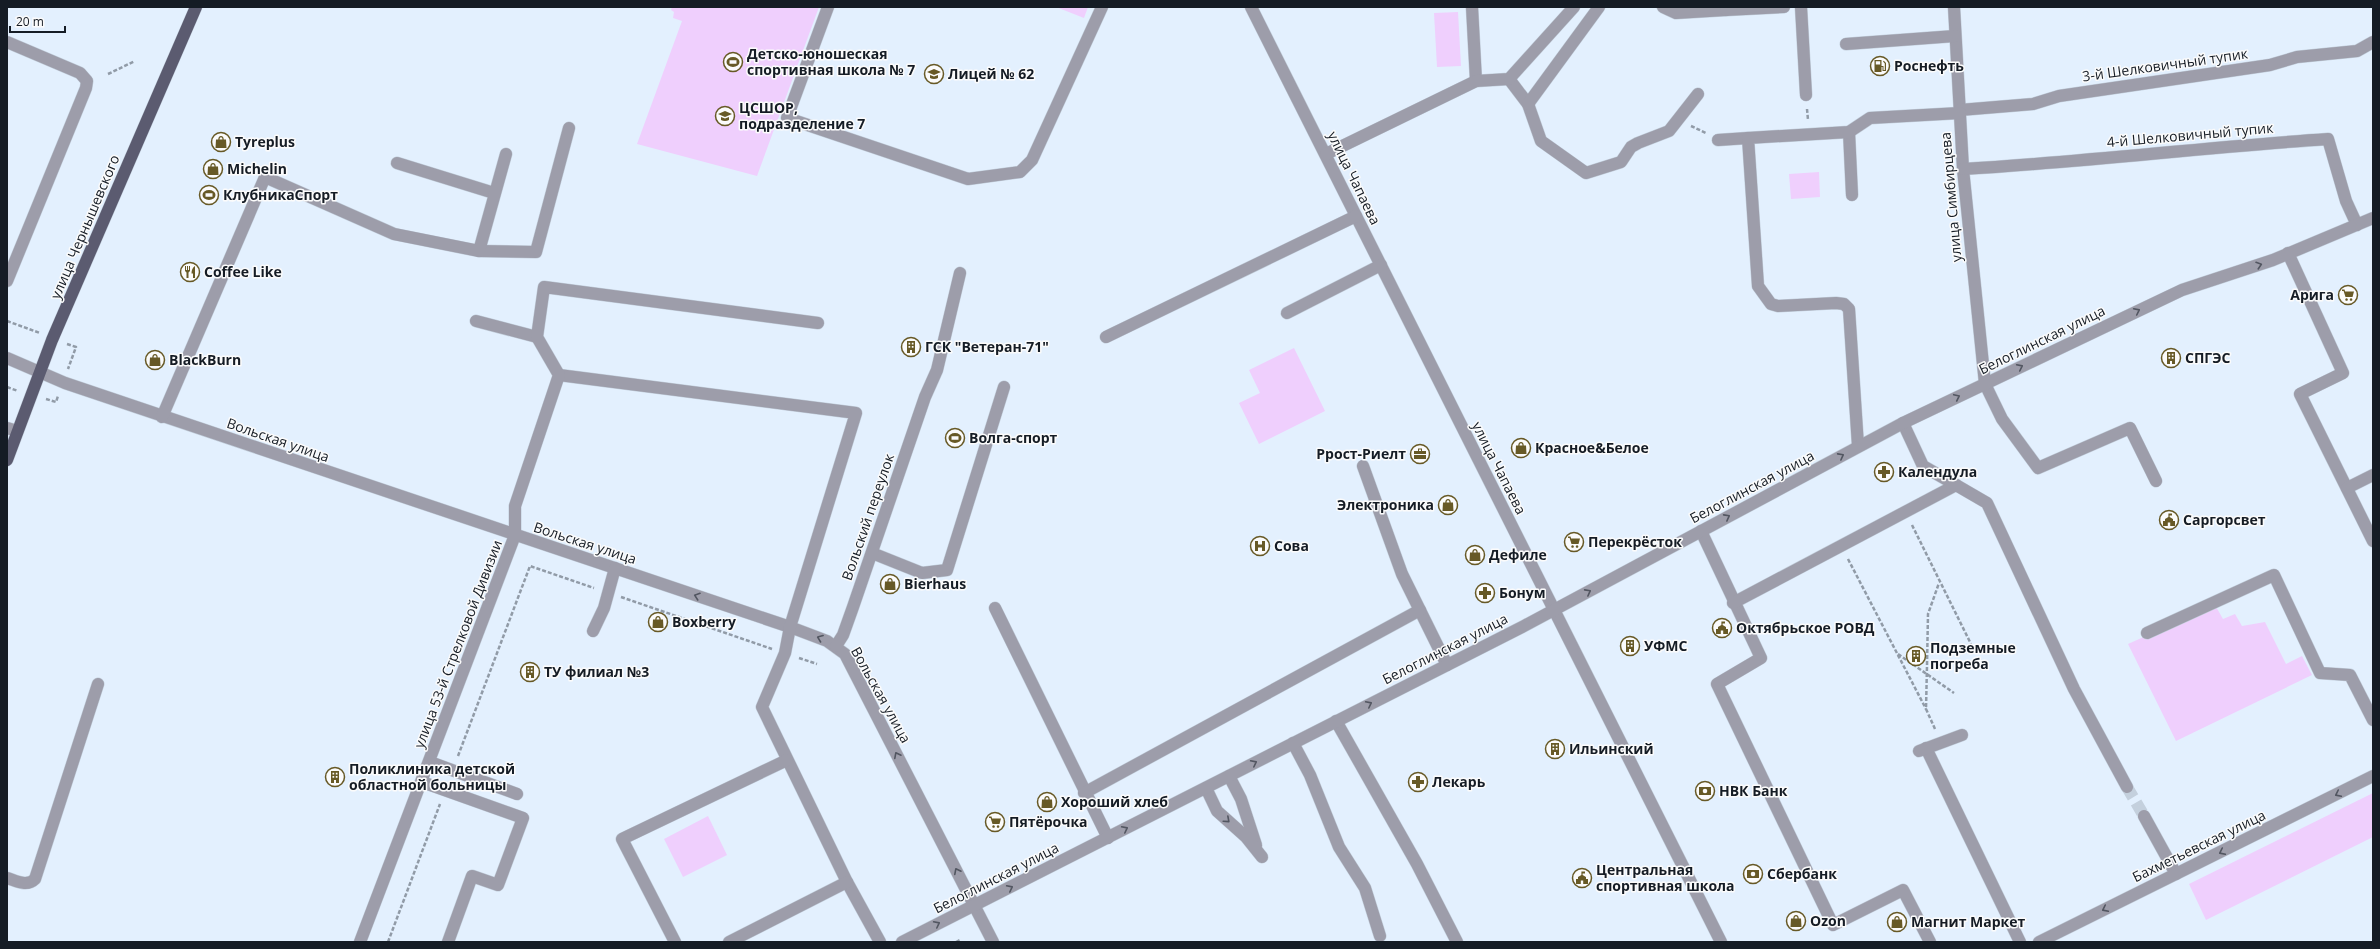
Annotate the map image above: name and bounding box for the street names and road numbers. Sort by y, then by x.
street label: 3-й Шелковичный тупик [2081,43,2250,86]
street label: 4-й Шелковичный тупик [2106,118,2275,151]
street label: улица Чапаева [1324,128,1385,228]
street label: улица Симбирцева [1935,131,1966,263]
street label: улица Чернышевского [46,152,124,302]
street label: Белоглинская улица [1975,301,2108,378]
street label: Вольская улица [224,413,332,466]
street label: улица Чапаева [1468,418,1531,517]
street label: Белоглинская улица [1686,446,1817,527]
street label: Вольский переулок [837,450,898,583]
street label: Вольская улица [531,517,639,568]
street label: улица 53-й Стрелковой Дивизии [409,537,506,751]
street label: Белоглинская улица [1379,609,1511,688]
street label: Вольская улица [847,643,916,746]
street label: Бахметьевская улица [2129,805,2269,886]
street label: Белоглинская улица [930,838,1062,917]

